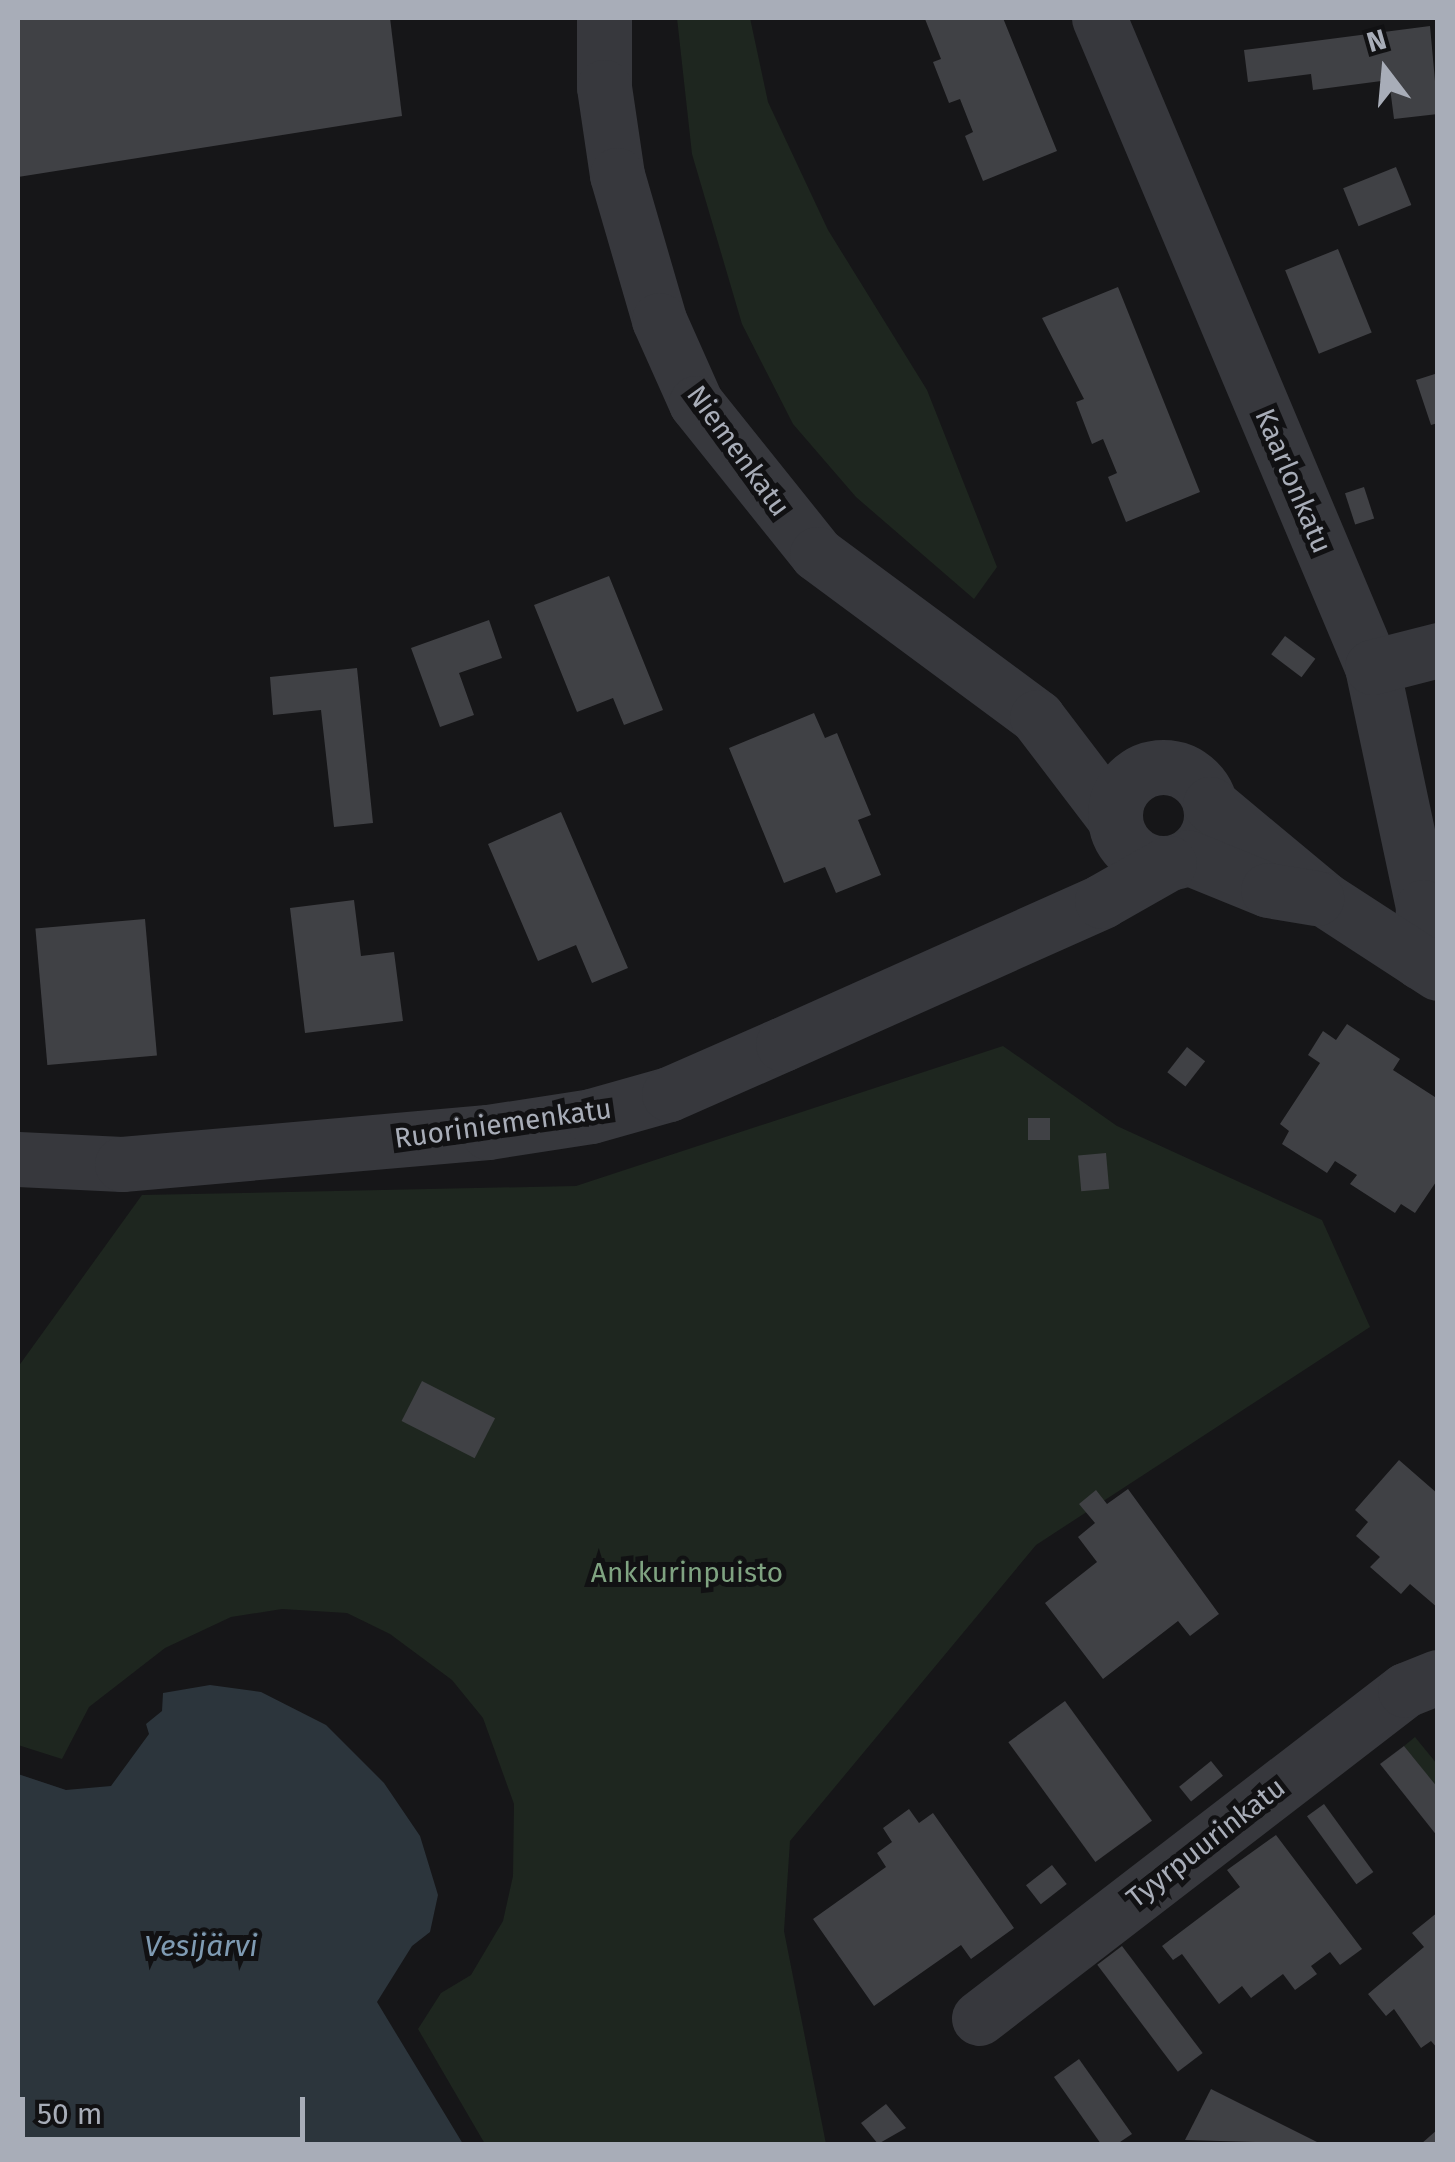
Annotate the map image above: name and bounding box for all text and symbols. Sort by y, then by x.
north arrow [1335,20,1435,120]
text: N [1363,22,1390,59]
street label: Niemenkatu [679,379,797,523]
street label: Kaarlonkatu [1247,404,1339,558]
street label: Ruoriniemenkatu [392,1092,614,1156]
park label: Ankkurinpuisto [591,1556,783,1590]
street label: Tyyrpuurinkatu [1120,1771,1292,1915]
water label: Vesijärvi [144,1928,258,1964]
scale bar [25,2077,310,2139]
text: 50 m [37,2096,102,2132]

